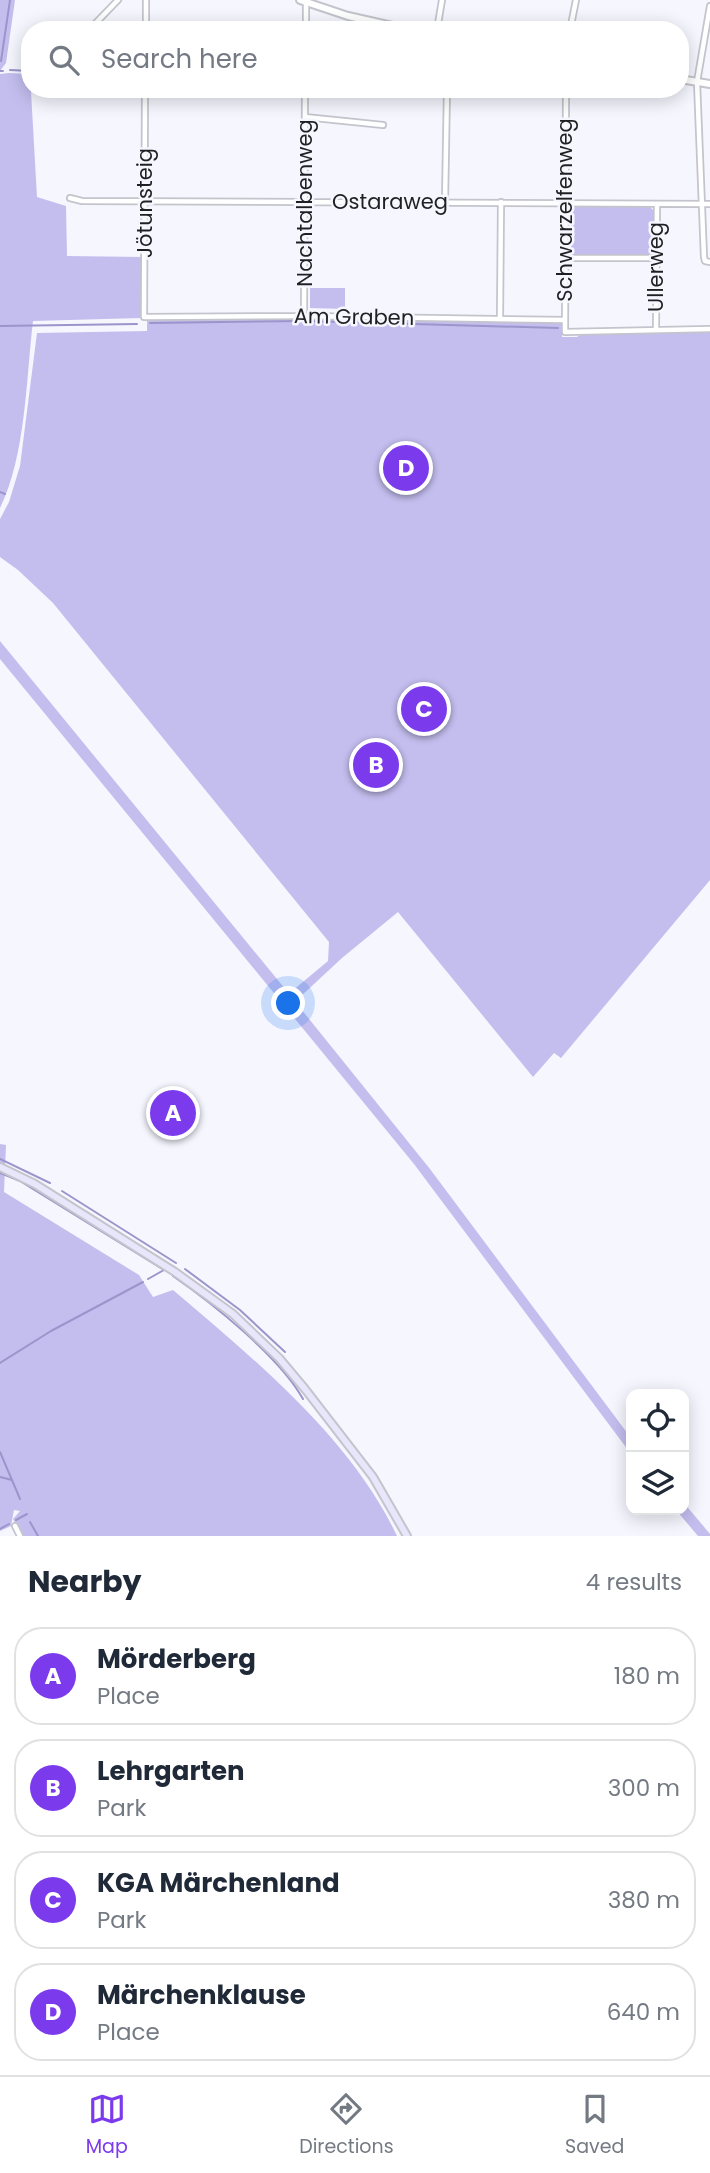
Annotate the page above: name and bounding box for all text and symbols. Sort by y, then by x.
search box [21,21,689,98]
icon: search [45,41,83,79]
text: Search here [101,41,258,77]
street label: Schwarzelfenweg [550,118,579,302]
street label: Nachtalbenweg [290,119,319,287]
street label: Jötunsteig [130,148,159,258]
street label: Ostaraweg [332,187,448,216]
street label: Ullerweg [641,222,670,312]
street label: Am Graben [294,301,414,332]
pin: D [383,442,429,494]
pin: C [401,683,447,735]
pin: B [353,739,399,791]
your location [271,986,305,1020]
pin: A [150,1087,196,1139]
map controls [626,1389,689,1515]
button: locate [626,1389,689,1452]
button: layers [626,1452,689,1515]
text: Nearby [28,1560,142,1603]
text: 4 results [586,1566,682,1598]
text: Mörderberg [97,1641,256,1677]
text: A [45,1660,61,1692]
text: 180 m [614,1660,680,1692]
text: Place [97,1680,160,1712]
text: Lehrgarten [97,1753,245,1789]
text: B [45,1772,61,1804]
text: 300 m [608,1772,680,1804]
text: Park [97,1792,146,1824]
text: KGA Märchenland [97,1865,340,1901]
text: C [44,1884,62,1916]
text: 380 m [608,1884,680,1916]
text: Park [97,1904,146,1936]
text: Märchenklause [97,1977,306,2013]
text: D [45,1996,61,2028]
text: 640 m [607,1996,680,2028]
text: Place [97,2016,160,2048]
tab: Map [86,2090,128,2161]
tab: Directions [299,2090,394,2161]
tab: Saved [565,2090,624,2161]

